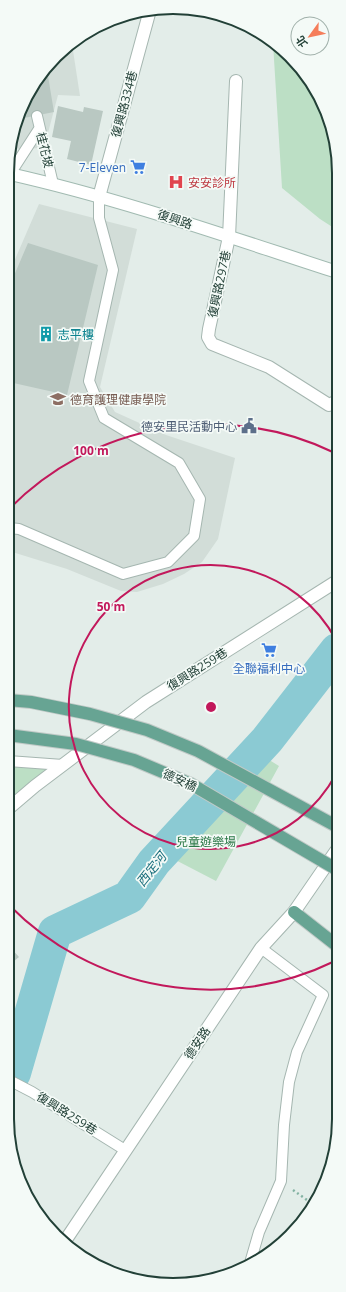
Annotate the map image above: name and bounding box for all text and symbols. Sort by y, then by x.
north arrow [290,16,330,56]
text: 北 [292,33,310,50]
street label: 復興路334巷 [107,69,141,139]
street label: 桂花坡 [32,130,58,170]
supermarket icon: 7-Eleven [129,158,147,176]
place label: 7-Eleven [79,159,126,176]
hospital icon: 安安診所 [167,173,185,191]
place label: 安安診所 [188,174,236,191]
street label: 復興路 [155,205,195,233]
street label: 復興路297巷 [204,249,234,319]
building icon: 志平樓 [37,325,55,343]
place label: 志平樓 [58,326,94,343]
school or university icon: 德育護理健康學院 [49,390,67,408]
place label: 德育護理健康學院 [70,391,166,408]
public building icon: 德安里民活動中心 [240,417,258,435]
place label: 德安里民活動中心 [141,418,237,435]
text: 100 m [73,442,109,459]
text: 50 m [97,598,125,615]
supermarket icon: 全聯福利中心 [260,641,278,659]
street label: 復興路259巷 [163,644,231,694]
place label: 全聯福利中心 [233,660,305,677]
centre of rings [204,700,218,714]
street label: 德安橋 [160,765,200,795]
park label: 兒童遊樂場 [176,833,236,850]
water label: 西定河 [132,846,172,890]
street label: 德安路 [180,1023,214,1063]
street label: 復興路259巷 [33,1088,101,1138]

